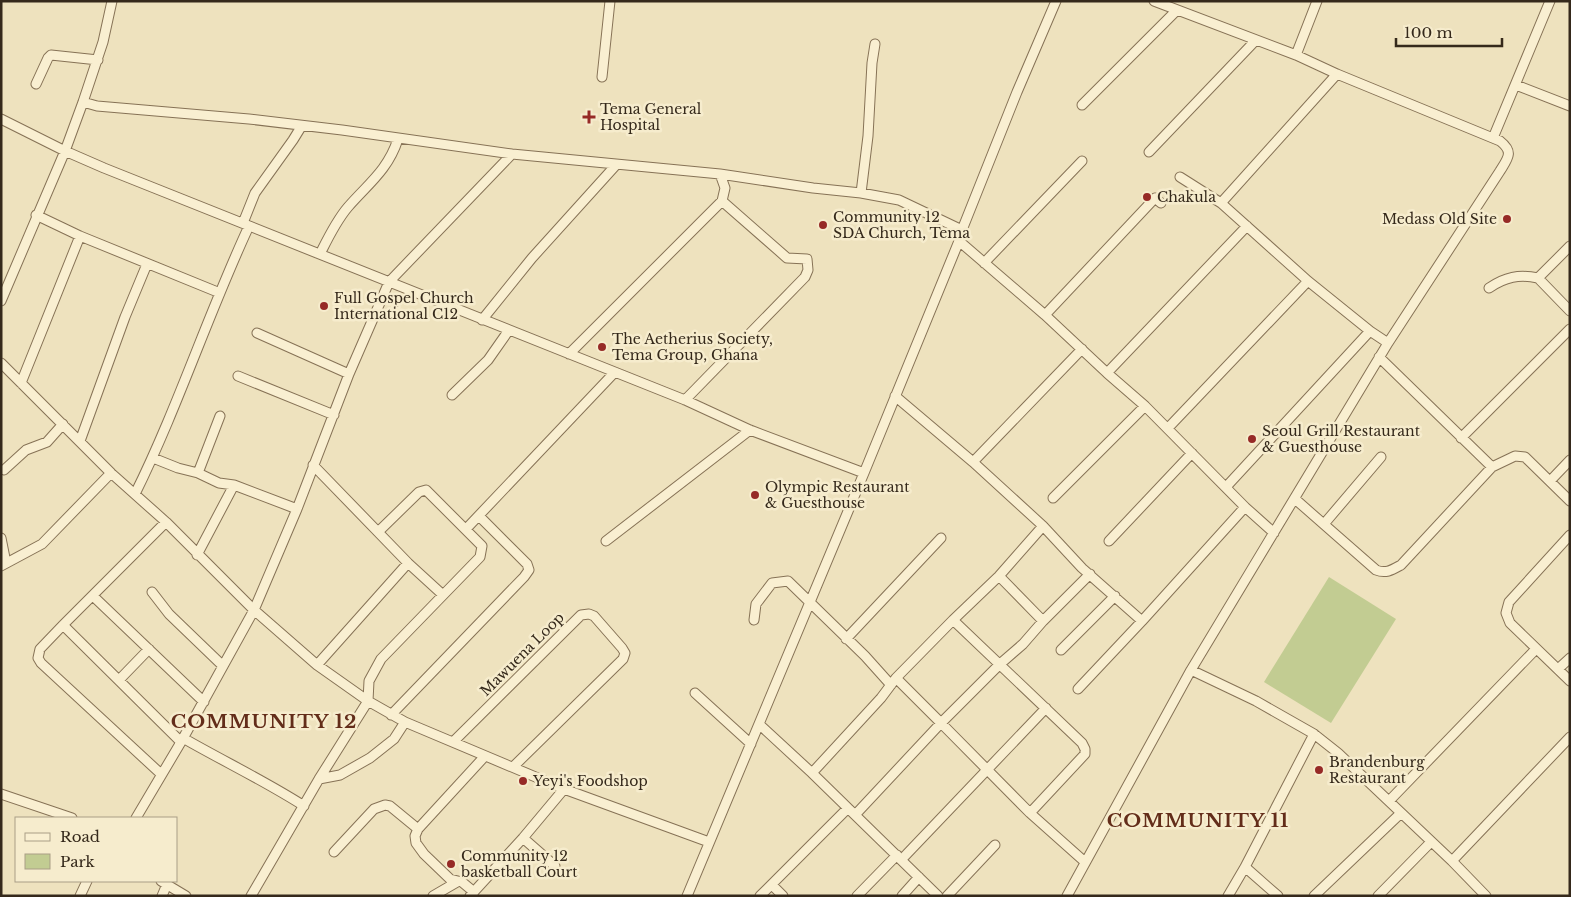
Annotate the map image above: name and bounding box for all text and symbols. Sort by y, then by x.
scale bar [1396,15,1502,47]
text: 100 m [1404,23,1453,42]
place label: Tema General Hospital [600,100,702,134]
marker: Tema General Hospital [582,110,596,124]
place label: Chakula [1157,188,1216,206]
marker: Chakula [1141,191,1153,203]
place label: Community 12 SDA Church, Tema [833,208,970,242]
place label: Medass Old Site [1382,210,1497,228]
marker: Medass Old Site [1501,213,1513,225]
marker: Community 12 SDA Church, Tema [817,219,829,231]
place label: Full Gospel Church International C12 [334,289,474,323]
marker: Full Gospel Church International C12 [318,300,330,312]
place label: The Aetherius Society, Tema Group, Ghana [612,330,773,364]
marker: The Aetherius Society, Tema Group, Ghana [596,341,608,353]
place label: Seoul Grill Restaurant & Guesthouse [1262,422,1421,456]
marker: Seoul Grill Restaurant & Guesthouse [1246,433,1258,445]
place label: Olympic Restaurant & Guesthouse [765,478,910,512]
marker: Olympic Restaurant & Guesthouse [749,489,761,501]
street label: Mawuena Loop [476,608,568,700]
district label: COMMUNITY 12 [171,710,357,733]
place label: Brandenburg Restaurant [1329,753,1425,787]
marker: Brandenburg Restaurant [1313,764,1325,776]
place label: Yeyi's Foodshop [532,772,648,790]
marker: Yeyi's Foodshop [517,775,529,787]
district label: COMMUNITY 11 [1107,809,1289,832]
legend [15,817,178,882]
text: Road [60,827,100,846]
place label: Community 12 basketball Court [460,847,578,881]
text: Park [60,852,96,871]
marker: Community 12 basketball Court [445,858,457,870]

